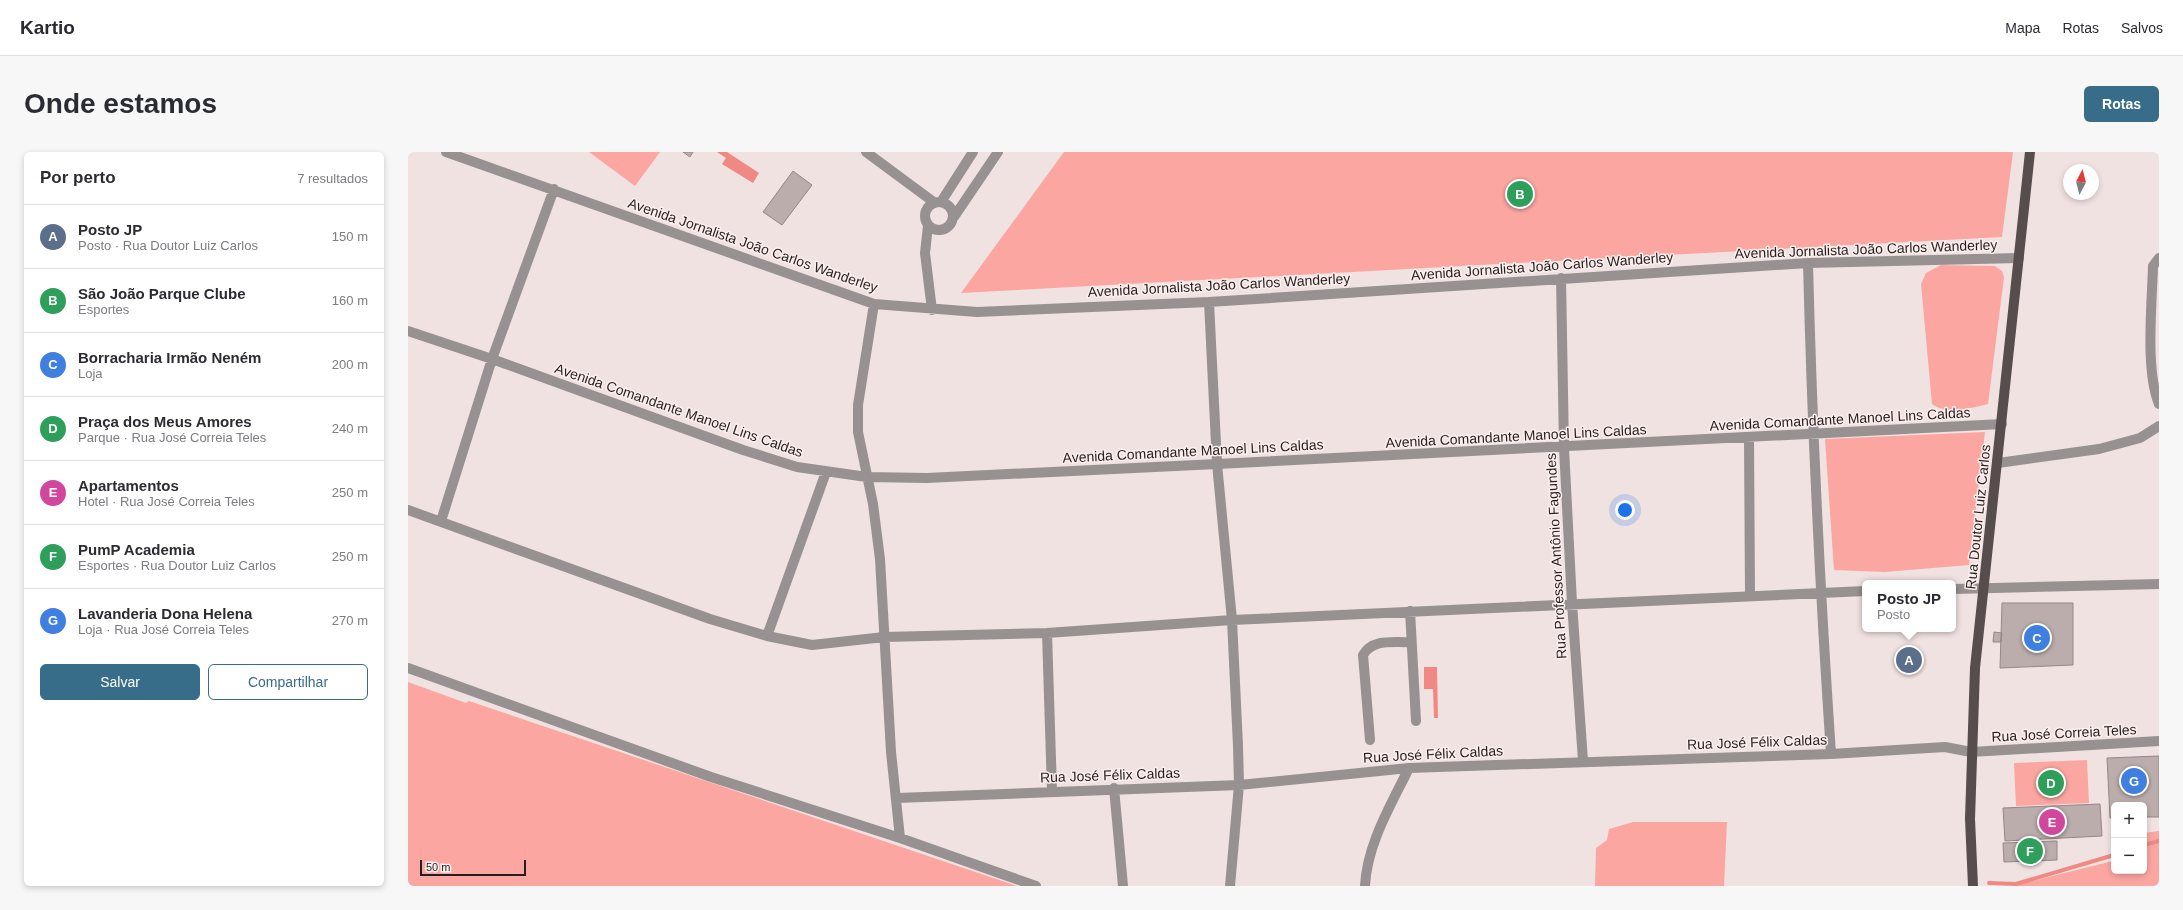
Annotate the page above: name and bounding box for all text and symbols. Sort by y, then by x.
text: Kartio [20,17,75,38]
text: Mapa [2005,20,2040,36]
text: Rotas [2062,20,2099,36]
text: Salvos [2121,20,2163,36]
button: Rotas [2084,86,2159,122]
text: Onde estamos [24,88,217,119]
north arrow [2063,164,2099,200]
text: Por perto [40,168,116,187]
text: 7 resultados [297,171,368,186]
pin: B [1507,179,1533,209]
street label: Avenida Jornalista João Carlos Wanderley [626,195,880,295]
text: Posto JP [78,221,142,238]
text: A [48,229,58,244]
text: 150 m [332,229,368,244]
street label: Avenida Jornalista João Carlos Wanderley [1734,236,1998,262]
text: Posto · Rua Doutor Luiz Carlos [78,238,258,253]
street label: Avenida Jornalista João Carlos Wanderley [1410,249,1674,283]
street label: Avenida Jornalista João Carlos Wanderley [1087,270,1351,300]
text: São João Parque Clube [78,285,246,302]
text: B [48,293,58,308]
text: 160 m [332,293,368,308]
text: Esportes [78,302,129,317]
text: Borracharia Irmão Neném [78,349,261,366]
text: C [48,357,58,372]
text: 200 m [332,357,368,372]
street label: Avenida Comandante Manoel Lins Caldas [553,360,805,460]
text: Loja [78,366,103,381]
street label: Avenida Comandante Manoel Lins Caldas [1709,404,1971,434]
text: Praça dos Meus Amores [78,413,252,430]
text: D [48,421,58,436]
text: 240 m [332,421,368,436]
street label: Avenida Comandante Manoel Lins Caldas [1385,421,1647,451]
text: Parque · Rua José Correia Teles [78,430,266,445]
street label: Avenida Comandante Manoel Lins Caldas [1062,436,1324,466]
street label: Rua Doutor Luiz Carlos [1962,444,1994,590]
street label: Rua Professor Antônio Fagundes [1543,453,1569,659]
text: Apartamentos [78,477,179,494]
text: E [49,485,57,500]
text: 250 m [332,485,368,500]
text: Hotel · Rua José Correia Teles [78,494,255,509]
your location [1615,500,1635,520]
text: PumP Academia [78,541,195,558]
text: F [49,549,57,564]
text: 250 m [332,549,368,564]
text: Esportes · Rua Doutor Luiz Carlos [78,558,276,573]
popup [1862,580,1956,632]
text: Posto JP [1877,590,1941,607]
text: Lavanderia Dona Helena [78,605,252,622]
text: Posto [1877,607,1910,622]
text: G [48,613,58,628]
text: 270 m [332,613,368,628]
text: Loja · Rua José Correia Teles [78,622,249,637]
pin: C [2024,623,2050,653]
pin: A [1896,645,1922,675]
button: Salvar [40,664,200,700]
button: Compartilhar [208,664,368,700]
street label: Rua José Correia Teles [1991,721,2137,745]
street label: Rua José Félix Caldas [1687,732,1827,752]
street label: Rua José Félix Caldas [1363,742,1503,766]
street label: Rua José Félix Caldas [1040,765,1180,785]
pin: G [2121,766,2147,796]
pin: D [2038,768,2064,798]
map controls [2111,802,2147,874]
button: + [2111,802,2147,838]
pin: E [2039,807,2065,837]
pin: F [2017,836,2043,866]
button: − [2111,838,2147,874]
scale bar [420,858,526,877]
text: 50 m [426,861,450,873]

